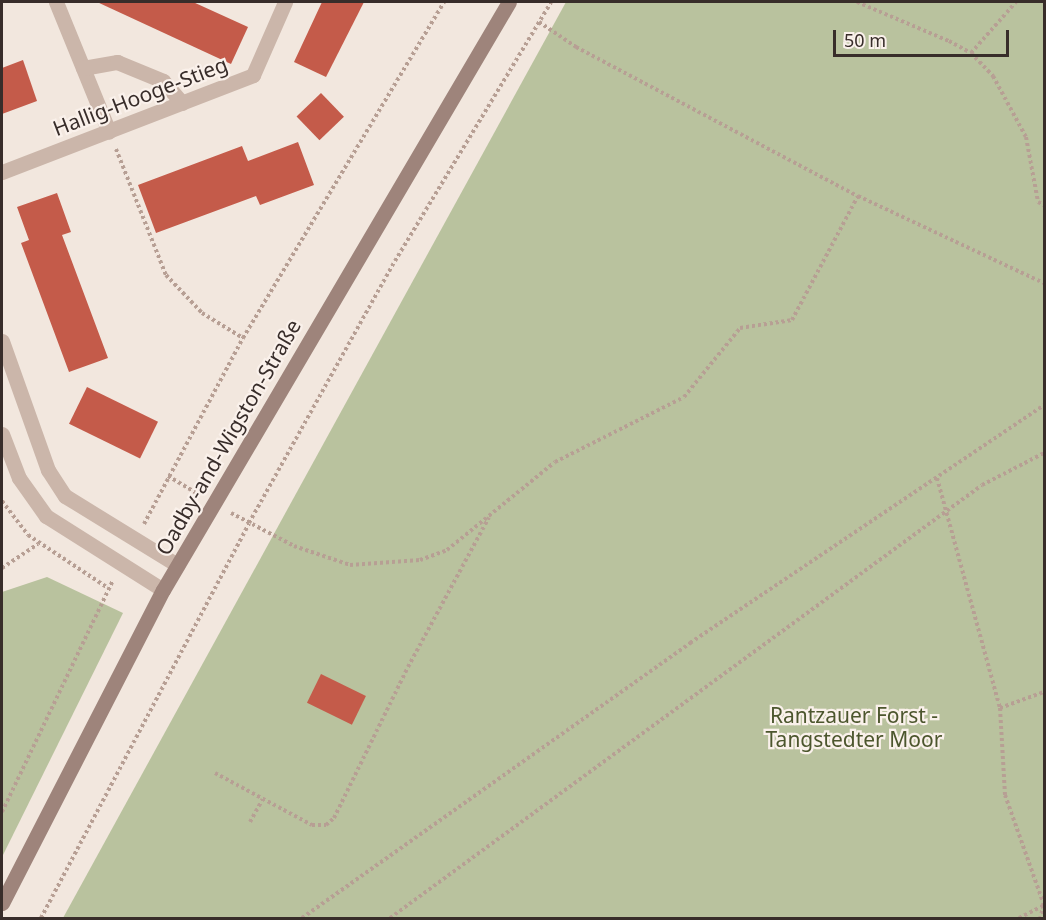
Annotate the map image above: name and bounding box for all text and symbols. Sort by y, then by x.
scale bar [836,18,1012,56]
text: 50 m [844,28,886,52]
street label: Hallig-Hooge-Stieg [49,51,231,141]
street label: Oadby-and-Wigston-Straße [150,315,306,559]
park label: Rantzauer Forst - Tangstedter Moor [766,702,942,752]

